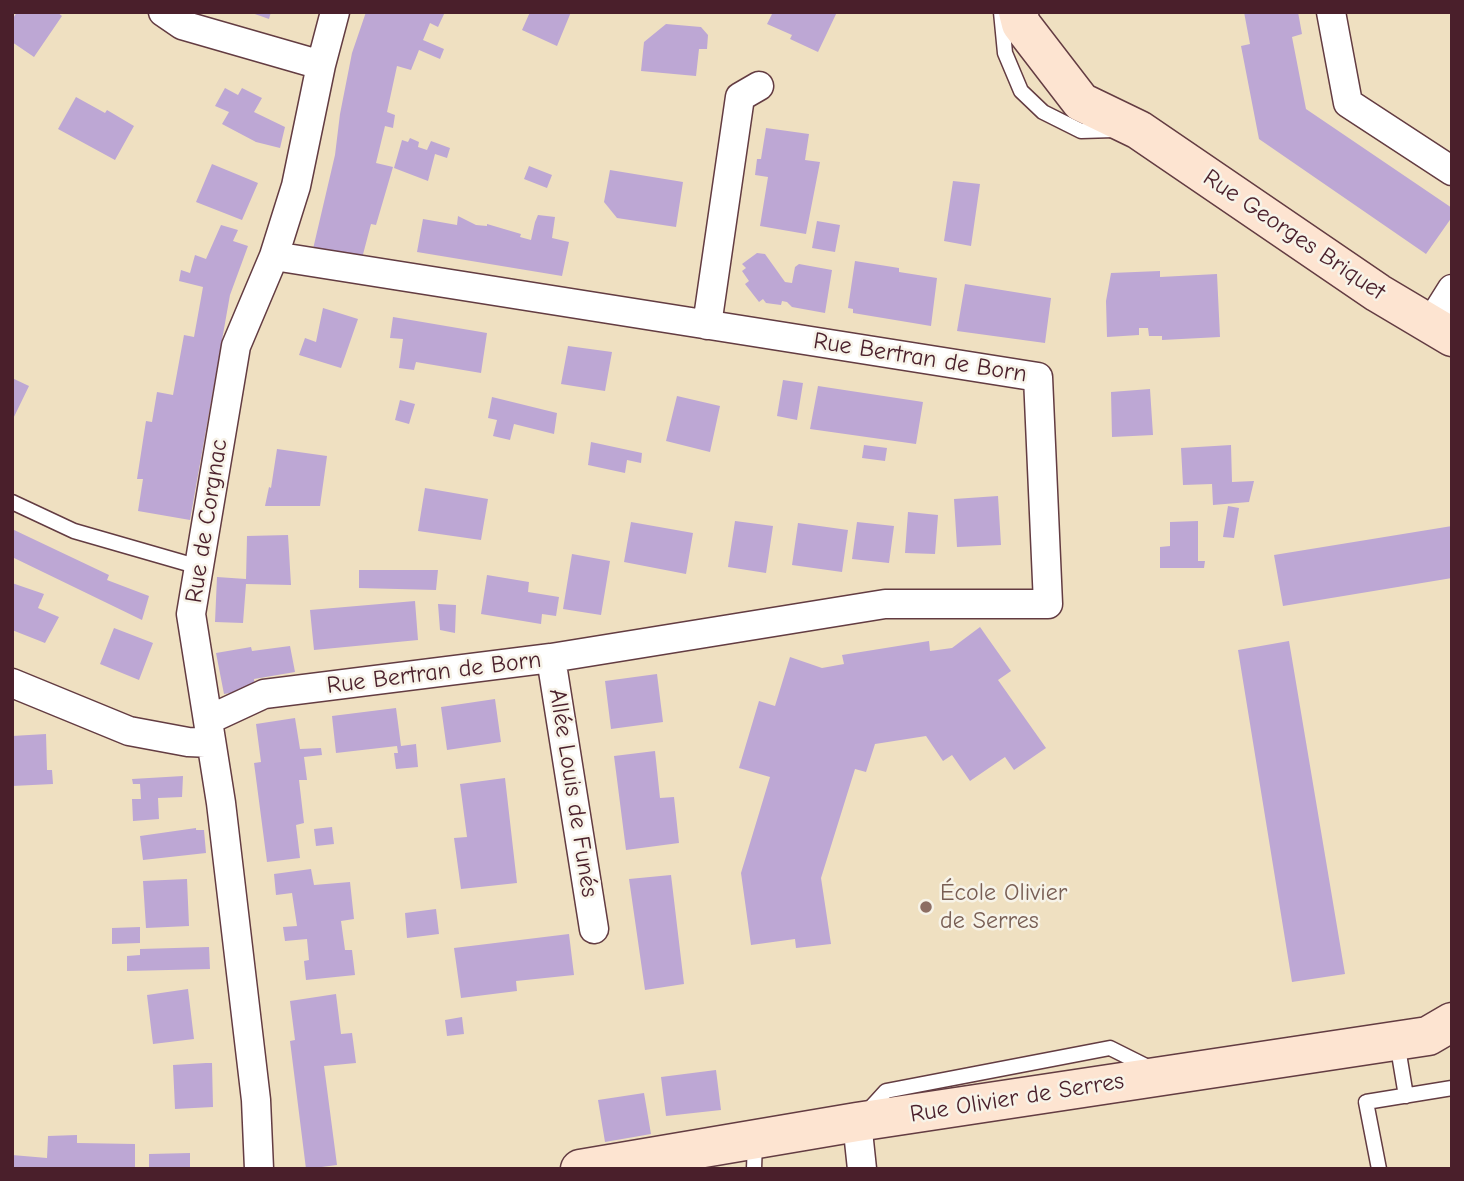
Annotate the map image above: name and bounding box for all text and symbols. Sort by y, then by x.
street label: Rue Georges Briquet [1197,163,1391,307]
street label: Rue Bertran de Born [811,327,1029,389]
street label: Rue de Corgnac [180,437,234,605]
street label: Rue Bertran de Born [325,646,543,700]
street label: Allée Louis de Funés [542,687,604,899]
place label: École Olivier de Serres [940,879,1067,935]
marker: École Olivier de Serres [918,899,934,915]
street label: Rue Olivier de Serres [908,1067,1126,1129]

